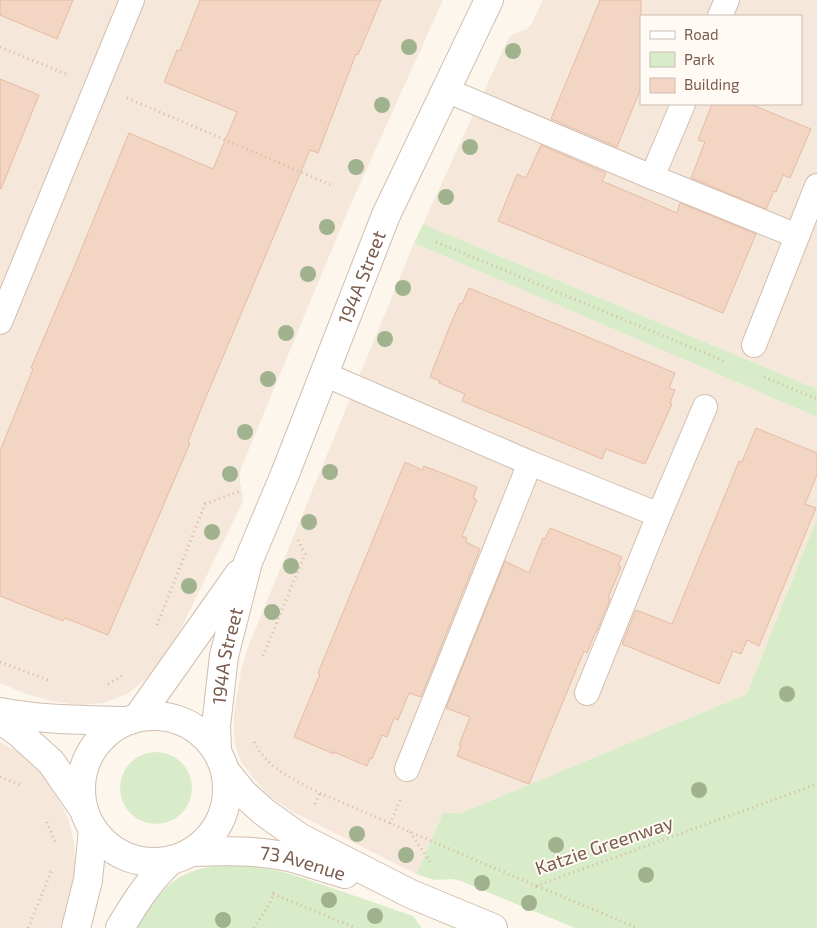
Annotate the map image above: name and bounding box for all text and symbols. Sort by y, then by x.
legend [640,15,802,105]
text: Road [684,25,719,43]
text: Park [684,50,715,68]
text: Building [684,75,740,93]
street label: 194A Street [333,227,390,327]
street label: 194A Street [207,605,247,706]
street label: Katzie Greenway [532,810,676,879]
street label: 73 Avenue [259,841,348,885]

